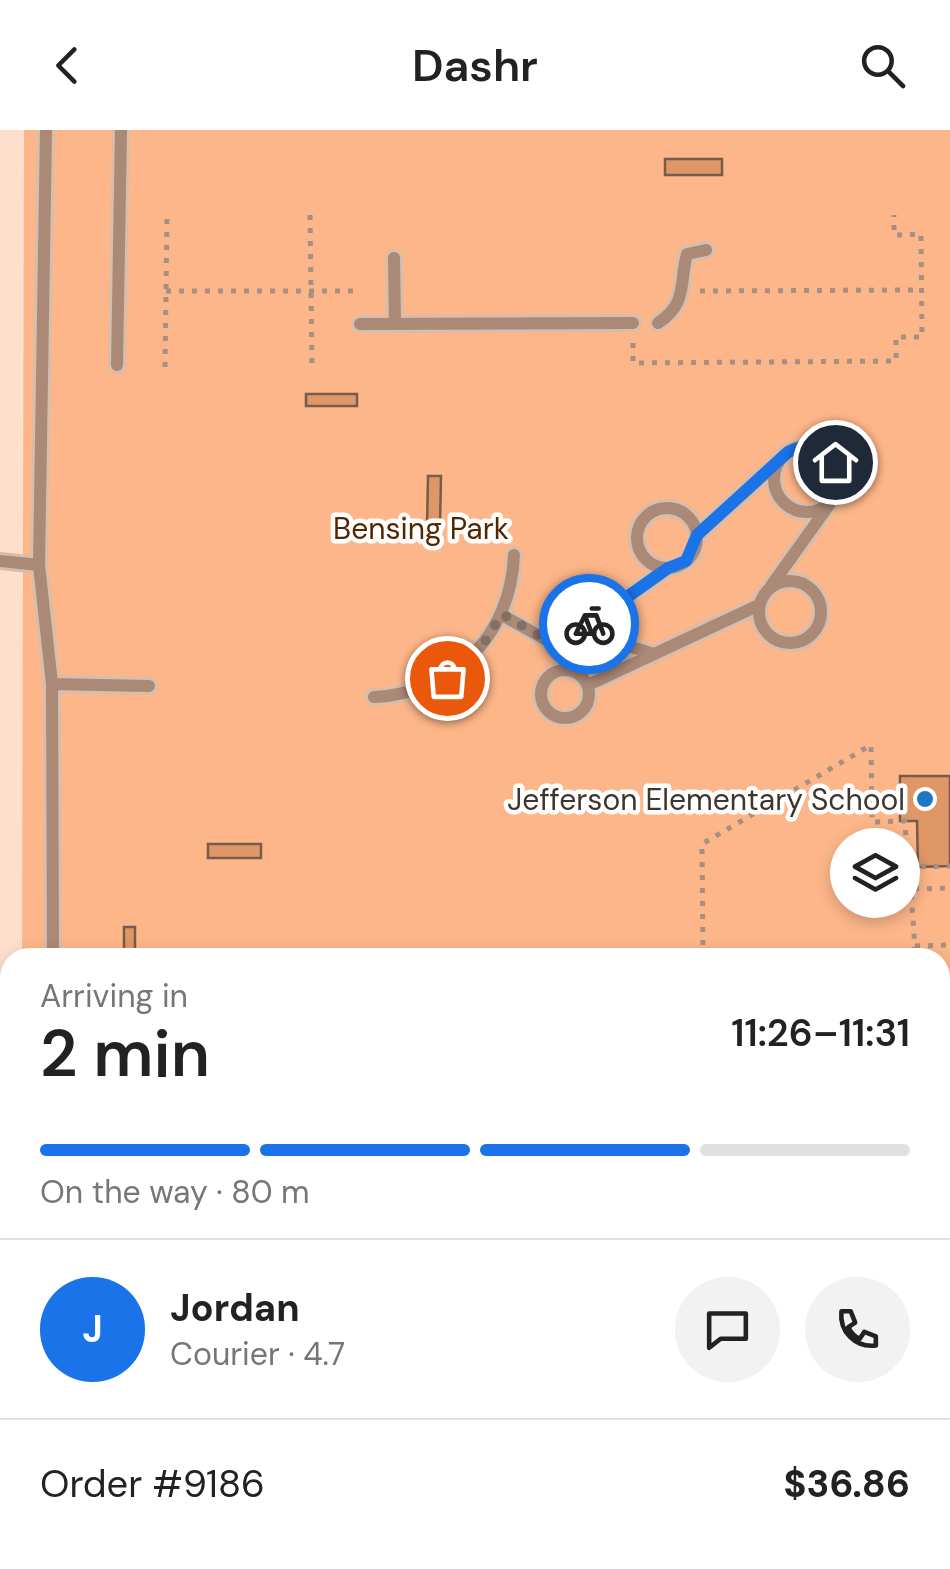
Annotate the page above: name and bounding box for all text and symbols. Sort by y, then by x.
text: Dashr [412,36,538,95]
icon: back [40,38,95,93]
icon: search [855,38,910,93]
pin [793,420,878,505]
icon: home [808,435,863,490]
park label: Bensing Park [333,509,509,548]
courier [539,574,639,674]
icon: bike [562,597,617,652]
pin [405,636,490,721]
icon: bag [420,651,475,706]
place label: Jefferson Elementary School [507,780,905,819]
marker: Jefferson Elementary School [914,788,936,810]
map controls [830,828,920,918]
button: layers [830,828,920,918]
text: Arriving in [40,975,188,1017]
text: 11:26–11:31 [731,1008,910,1058]
text: 2 min [40,1012,210,1096]
text: On the way · 80 m [40,1171,310,1213]
button: chat [675,1277,780,1382]
button: phone [805,1277,910,1382]
text: Jordan [170,1283,300,1333]
text: J [82,1304,103,1354]
text: Courier · 4.7 [170,1333,345,1375]
text: Order #9186 [40,1459,265,1509]
text: $36.86 [784,1459,910,1509]

